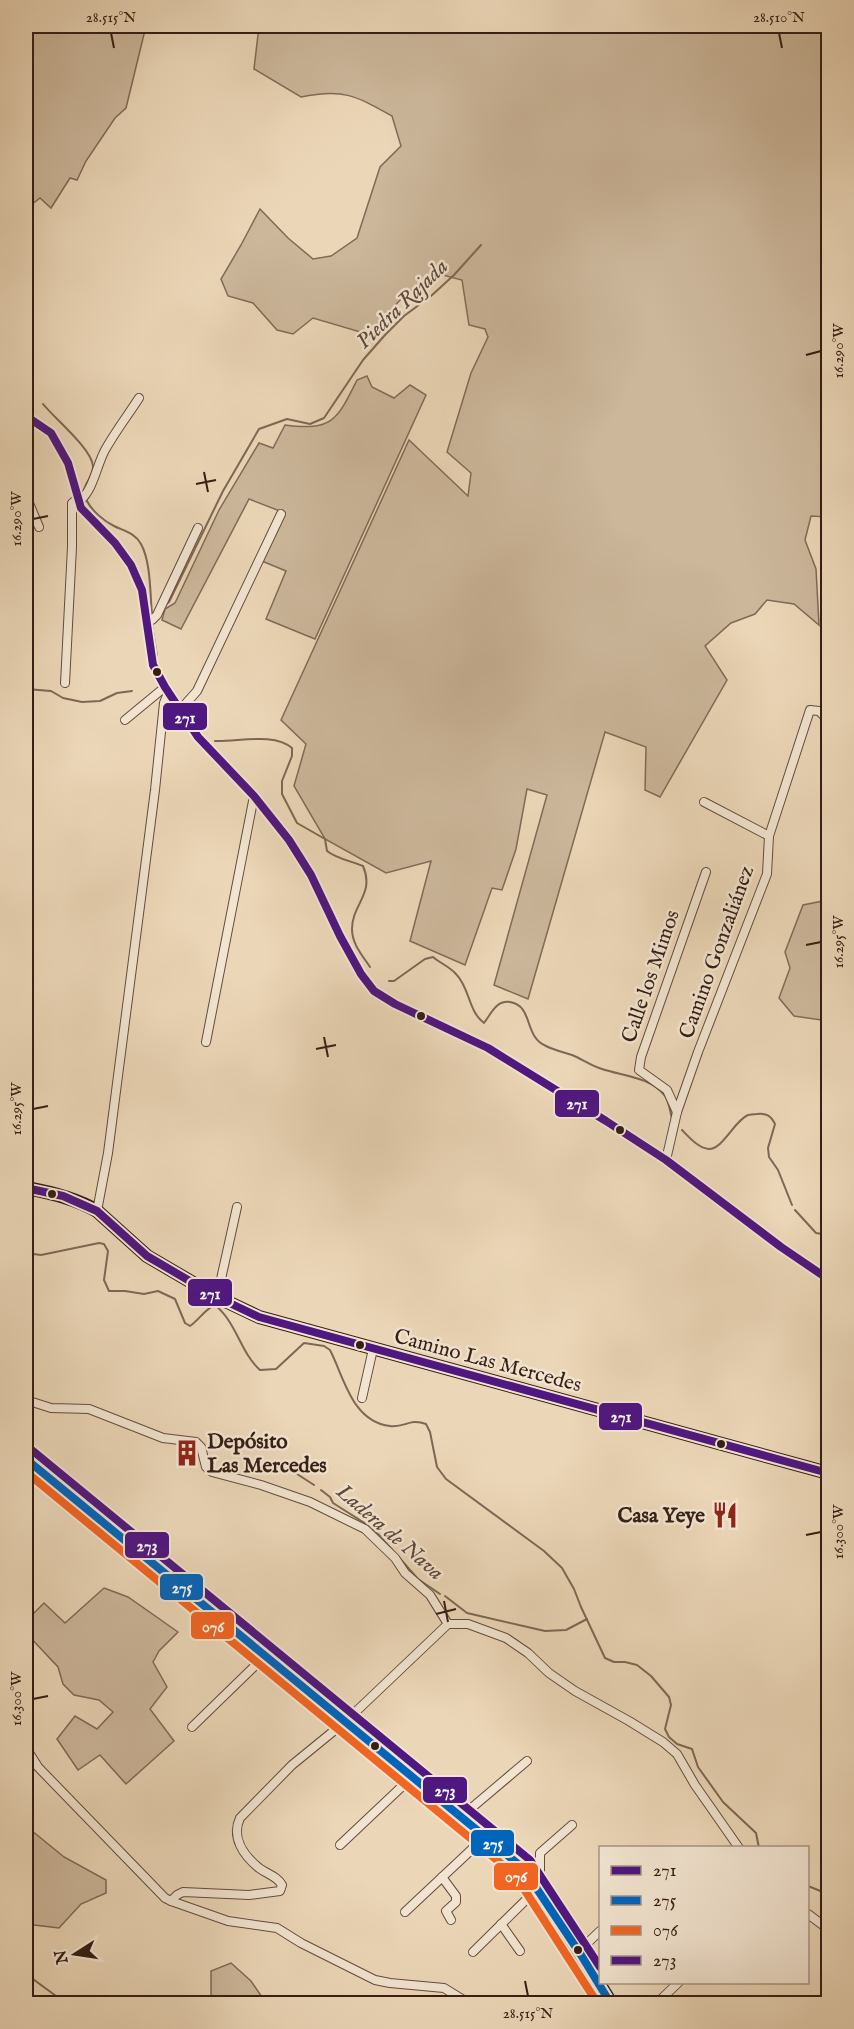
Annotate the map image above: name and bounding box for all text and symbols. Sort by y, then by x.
text: 28.515°N [86,8,136,27]
text: 28.510°N [753,8,805,27]
water label: Piedra Rajada [350,253,455,355]
text: 16.290°W [829,323,848,379]
text: 16.290°W [7,491,26,547]
unlabelled marker [151,666,163,678]
line badge: 271 [162,702,208,731]
text: 271 [175,709,195,729]
street label: Camino Gonzaliánez [674,862,761,1043]
street label: Calle los Mimos [616,906,687,1047]
text: 16.295°W [829,915,848,969]
unlabelled marker [415,1010,427,1022]
text: 16.295°W [7,1082,26,1136]
line badge: 271 [554,1089,600,1118]
text: 271 [567,1095,587,1115]
unlabelled marker [614,1124,626,1136]
unlabelled marker [46,1188,58,1200]
line badge: 271 [187,1278,233,1307]
text: 271 [200,1285,220,1305]
street label: Camino Las Mercedes [391,1323,584,1399]
unlabelled marker [354,1339,366,1351]
line badge: 271 [598,1402,643,1431]
text: 271 [611,1408,631,1428]
place label: Depósito Las Mercedes [207,1429,327,1480]
building icon: Depósito Las Mercedes [172,1438,202,1468]
unlabelled marker [715,1438,727,1450]
water label: Ladera de Nava [329,1477,449,1587]
restaurant icon: Casa Yeye [710,1500,740,1530]
place label: Casa Yeye [617,1503,705,1530]
text: 16.300°W [829,1504,848,1559]
line badge: 273 [124,1531,170,1559]
text: 273 [137,1537,157,1557]
line badge: 275 [159,1573,204,1601]
text: 275 [172,1579,193,1599]
line badge: 076 [190,1611,235,1640]
text: 076 [202,1618,225,1638]
text: 16.300°W [7,1671,26,1726]
unlabelled marker [369,1740,381,1752]
line badge: 273 [422,1776,468,1804]
text: 273 [435,1782,455,1802]
line badge: 275 [470,1829,515,1857]
text: 275 [483,1835,504,1855]
legend [599,1846,809,1984]
text: 271 [653,1860,676,1883]
line badge: 076 [493,1862,539,1891]
text: 076 [505,1868,528,1888]
text: 275 [653,1890,677,1913]
text: 076 [653,1920,678,1943]
north arrow [45,1924,105,1984]
unlabelled marker [572,1944,584,1956]
text: N [51,1948,74,1967]
text: 273 [653,1950,676,1973]
text: 28.515°N [503,2004,553,2023]

